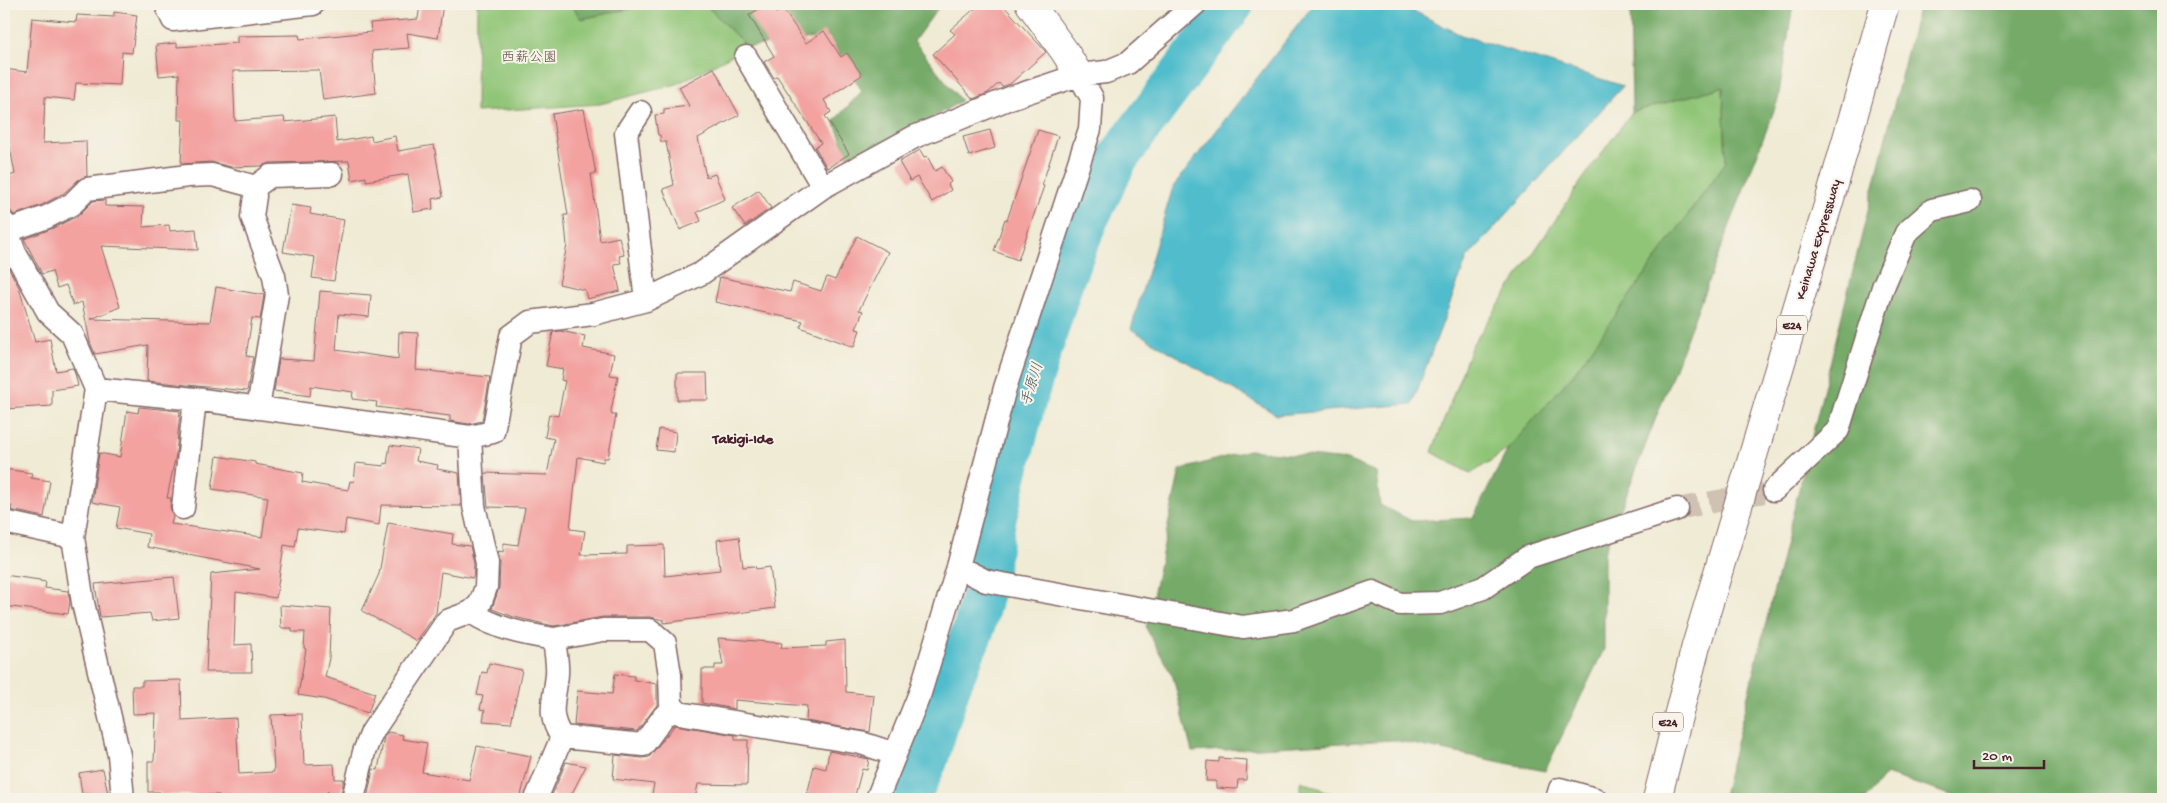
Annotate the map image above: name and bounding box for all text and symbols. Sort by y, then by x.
park label: 西薪公園 [501,50,557,67]
street label: Keinawa Expressway [1793,177,1846,302]
road number: E24 [1777,316,1807,334]
water label: 手原川 [1018,360,1048,409]
district label: Takigi-Ide [712,431,775,449]
road number: E24 [1653,712,1683,732]
scale bar [1974,738,2044,770]
text: 20 m [1982,748,2012,766]

